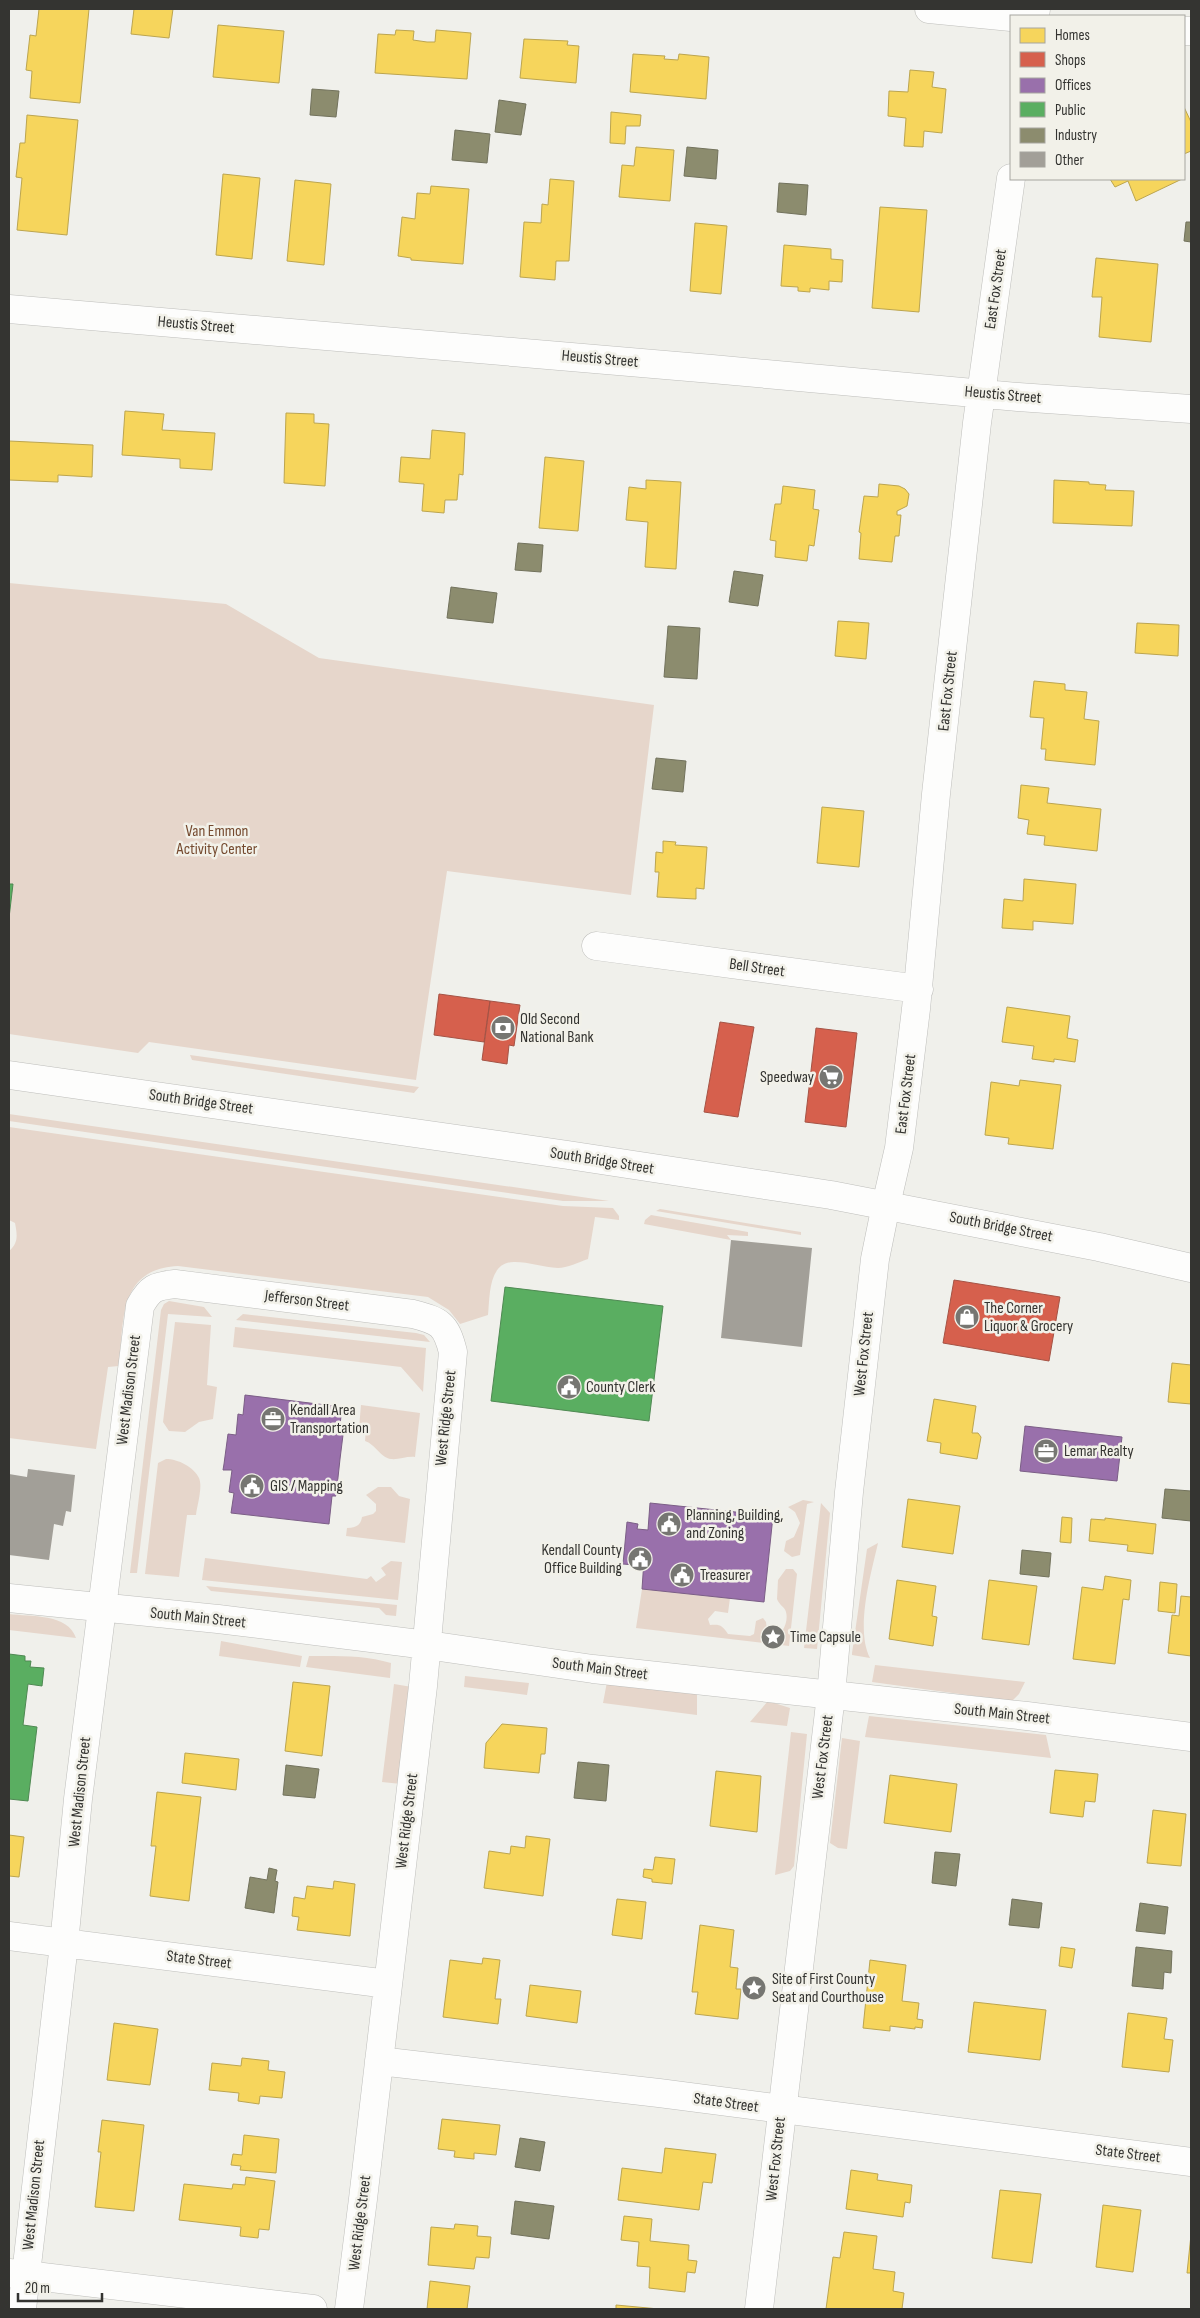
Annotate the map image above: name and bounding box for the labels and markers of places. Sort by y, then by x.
place label: Old Second National Bank [520,1010,594,1047]
bank icon: Old Second National Bank [490,1015,516,1041]
supermarket icon: Speedway [818,1064,844,1090]
place label: Speedway [760,1068,814,1087]
place label: The Corner Liquor & Grocery [984,1299,1073,1336]
shop icon: The Corner Liquor & Grocery [954,1304,980,1330]
public building icon: County Clerk [556,1374,582,1400]
place label: County Clerk [586,1378,655,1397]
place label: Kendall Area Transportation [290,1401,369,1438]
office icon: Kendall Area Transportation [260,1406,286,1432]
office icon: Lemar Realty [1033,1438,1059,1464]
place label: Lemar Realty [1064,1442,1134,1461]
public building icon: GIS / Mapping [239,1473,265,1499]
place label: GIS / Mapping [270,1477,343,1496]
place label: Planning, Building, and Zoning [686,1506,783,1543]
public building icon: Planning, Building, and Zoning [656,1511,682,1537]
place label: Kendall County Office Building [541,1541,622,1578]
public building icon: Kendall County Office Building [627,1546,653,1572]
public building icon: Treasurer [669,1562,695,1588]
place label: Treasurer [700,1566,750,1585]
place icon: Time Capsule [760,1624,786,1650]
place label: Time Capsule [790,1628,861,1647]
place label: Site of First County Seat and Courthouse [772,1970,884,2007]
place icon: Site of First County Seat and Courthouse [741,1975,767,2001]

